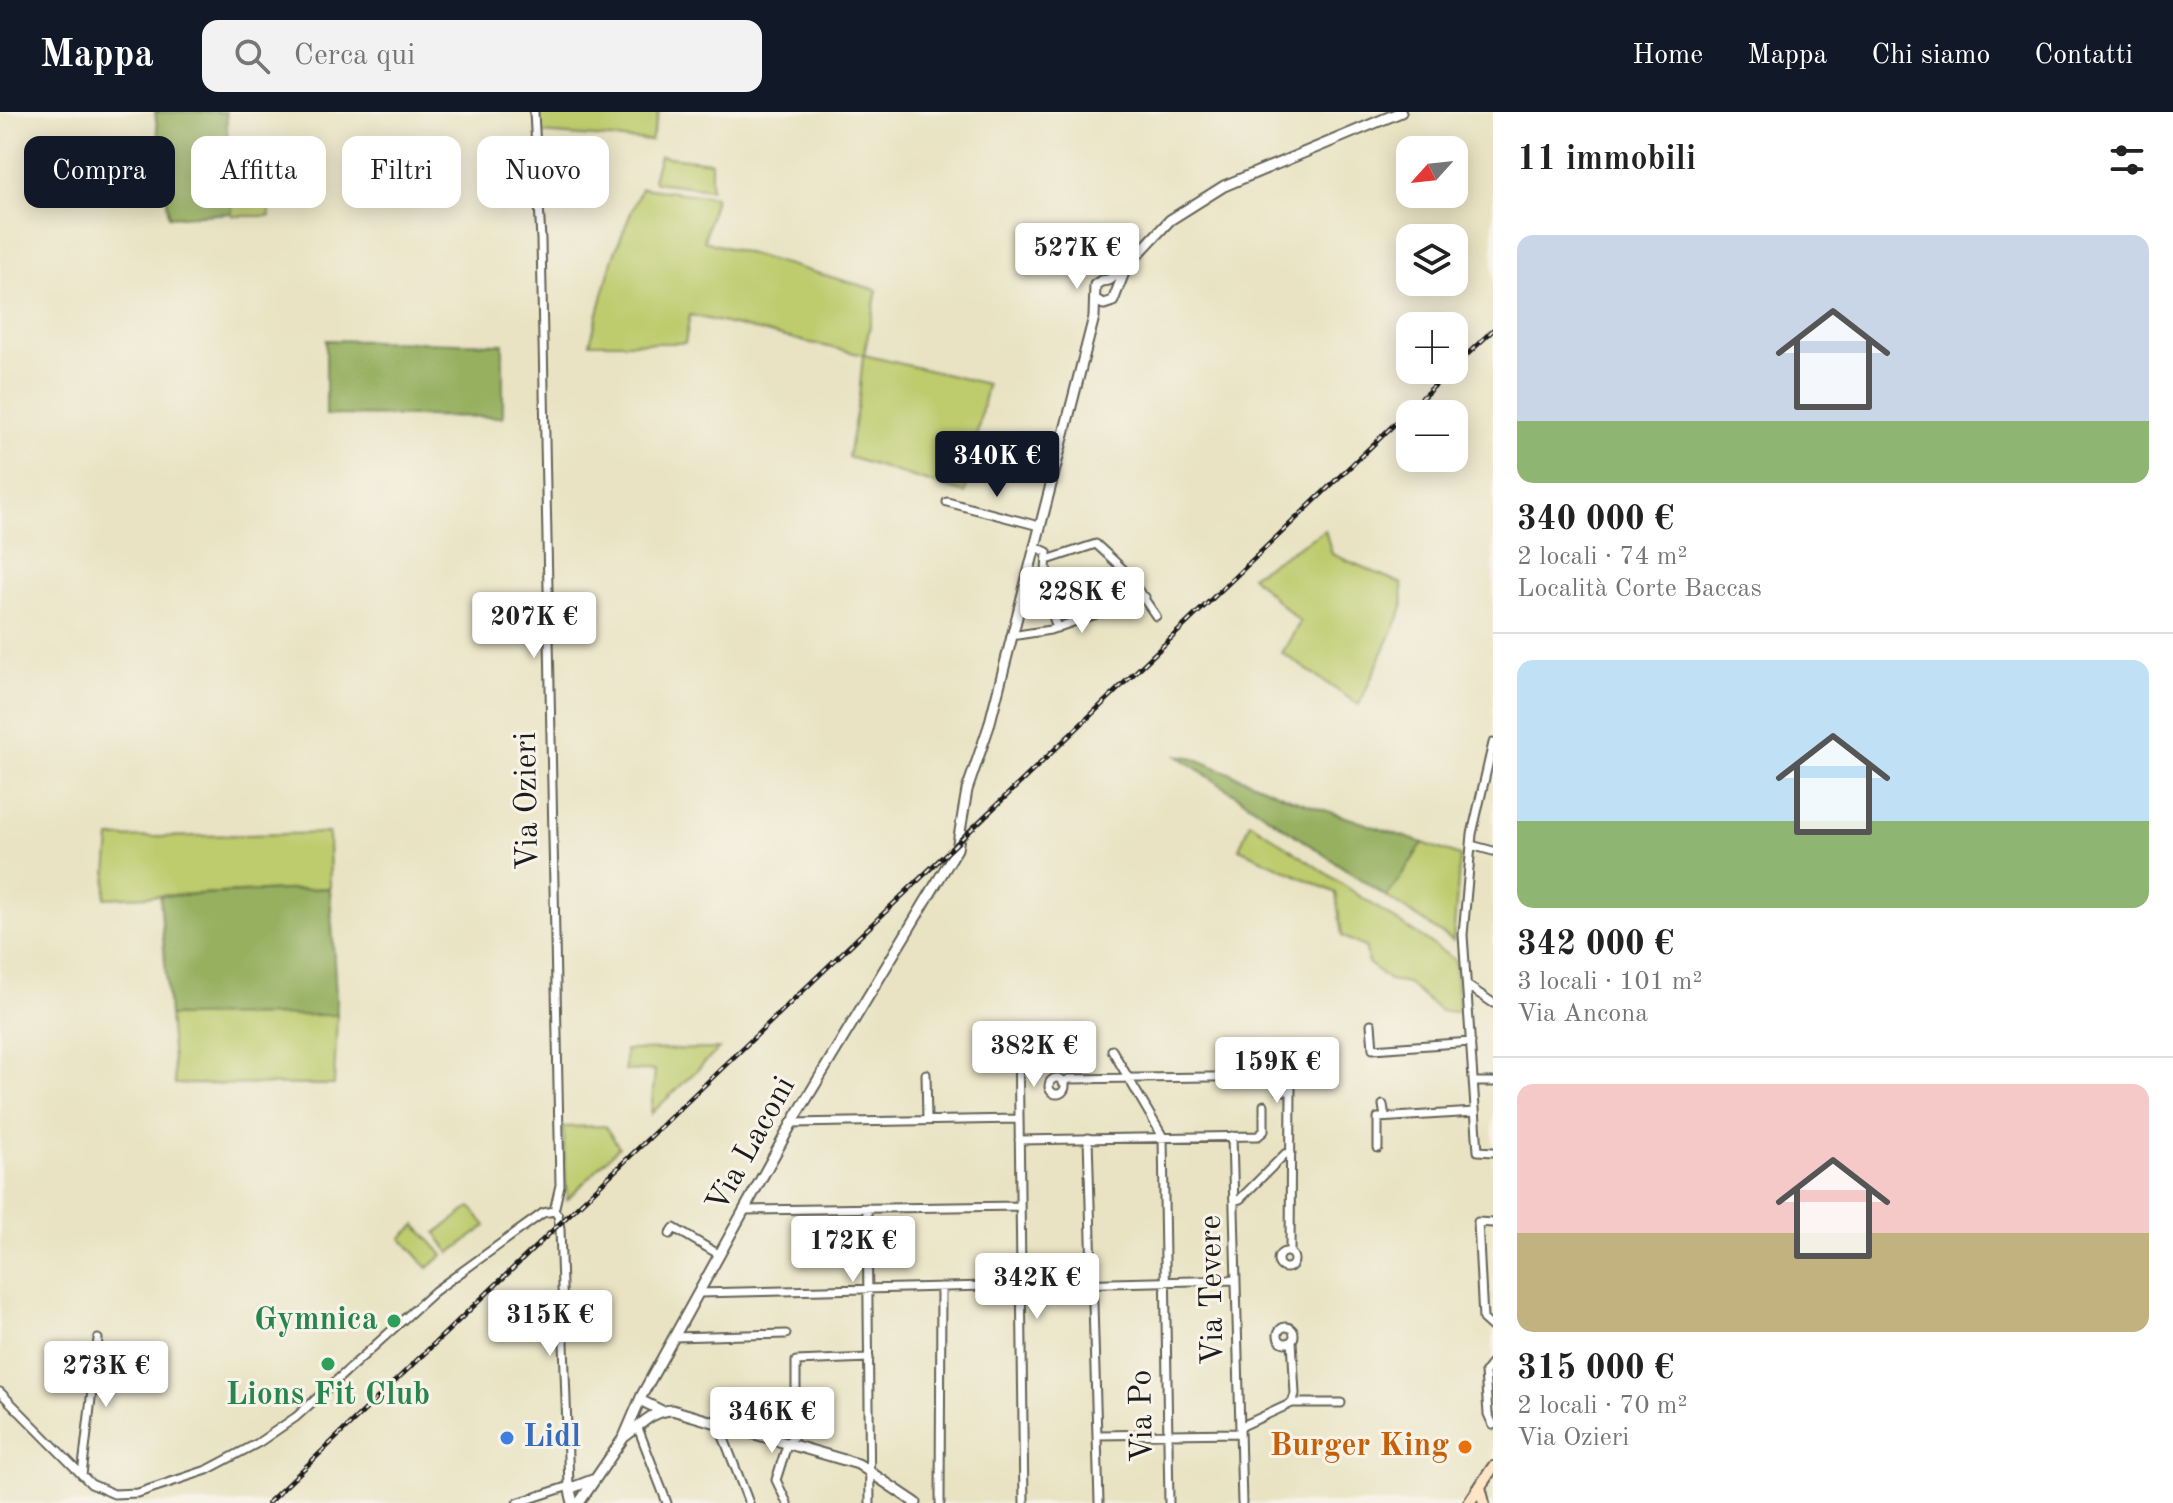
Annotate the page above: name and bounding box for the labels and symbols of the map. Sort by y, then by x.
north arrow [1396,136,1468,208]
pin: 527K € [1012,223,1142,291]
pin: 340K € [932,431,1062,499]
pin: 228K € [1017,567,1147,635]
pin: 207K € [469,592,599,660]
street label: Via Ozieri [511,732,545,870]
pin: 382K € [969,1021,1099,1089]
pin: 159K € [1212,1037,1342,1105]
street label: Via Laconi [702,1072,802,1218]
street label: Via Tevere [1196,1215,1230,1365]
pin: 172K € [788,1216,918,1284]
pin: 342K € [972,1253,1102,1321]
pin: 315K € [485,1290,615,1358]
place label: Gymnica [254,1305,378,1337]
marker: Gymnica [385,1312,403,1330]
pin: 273K € [41,1341,171,1409]
marker: Lions Fit Club [319,1355,337,1373]
street label: Via Po [1126,1369,1160,1463]
place label: Lions Fit Club [226,1380,430,1412]
pin: 346K € [707,1387,837,1455]
place label: Lidl [523,1422,581,1454]
marker: Lidl [498,1429,516,1447]
place label: Burger King [1269,1431,1449,1463]
marker: Burger King [1456,1438,1474,1456]

